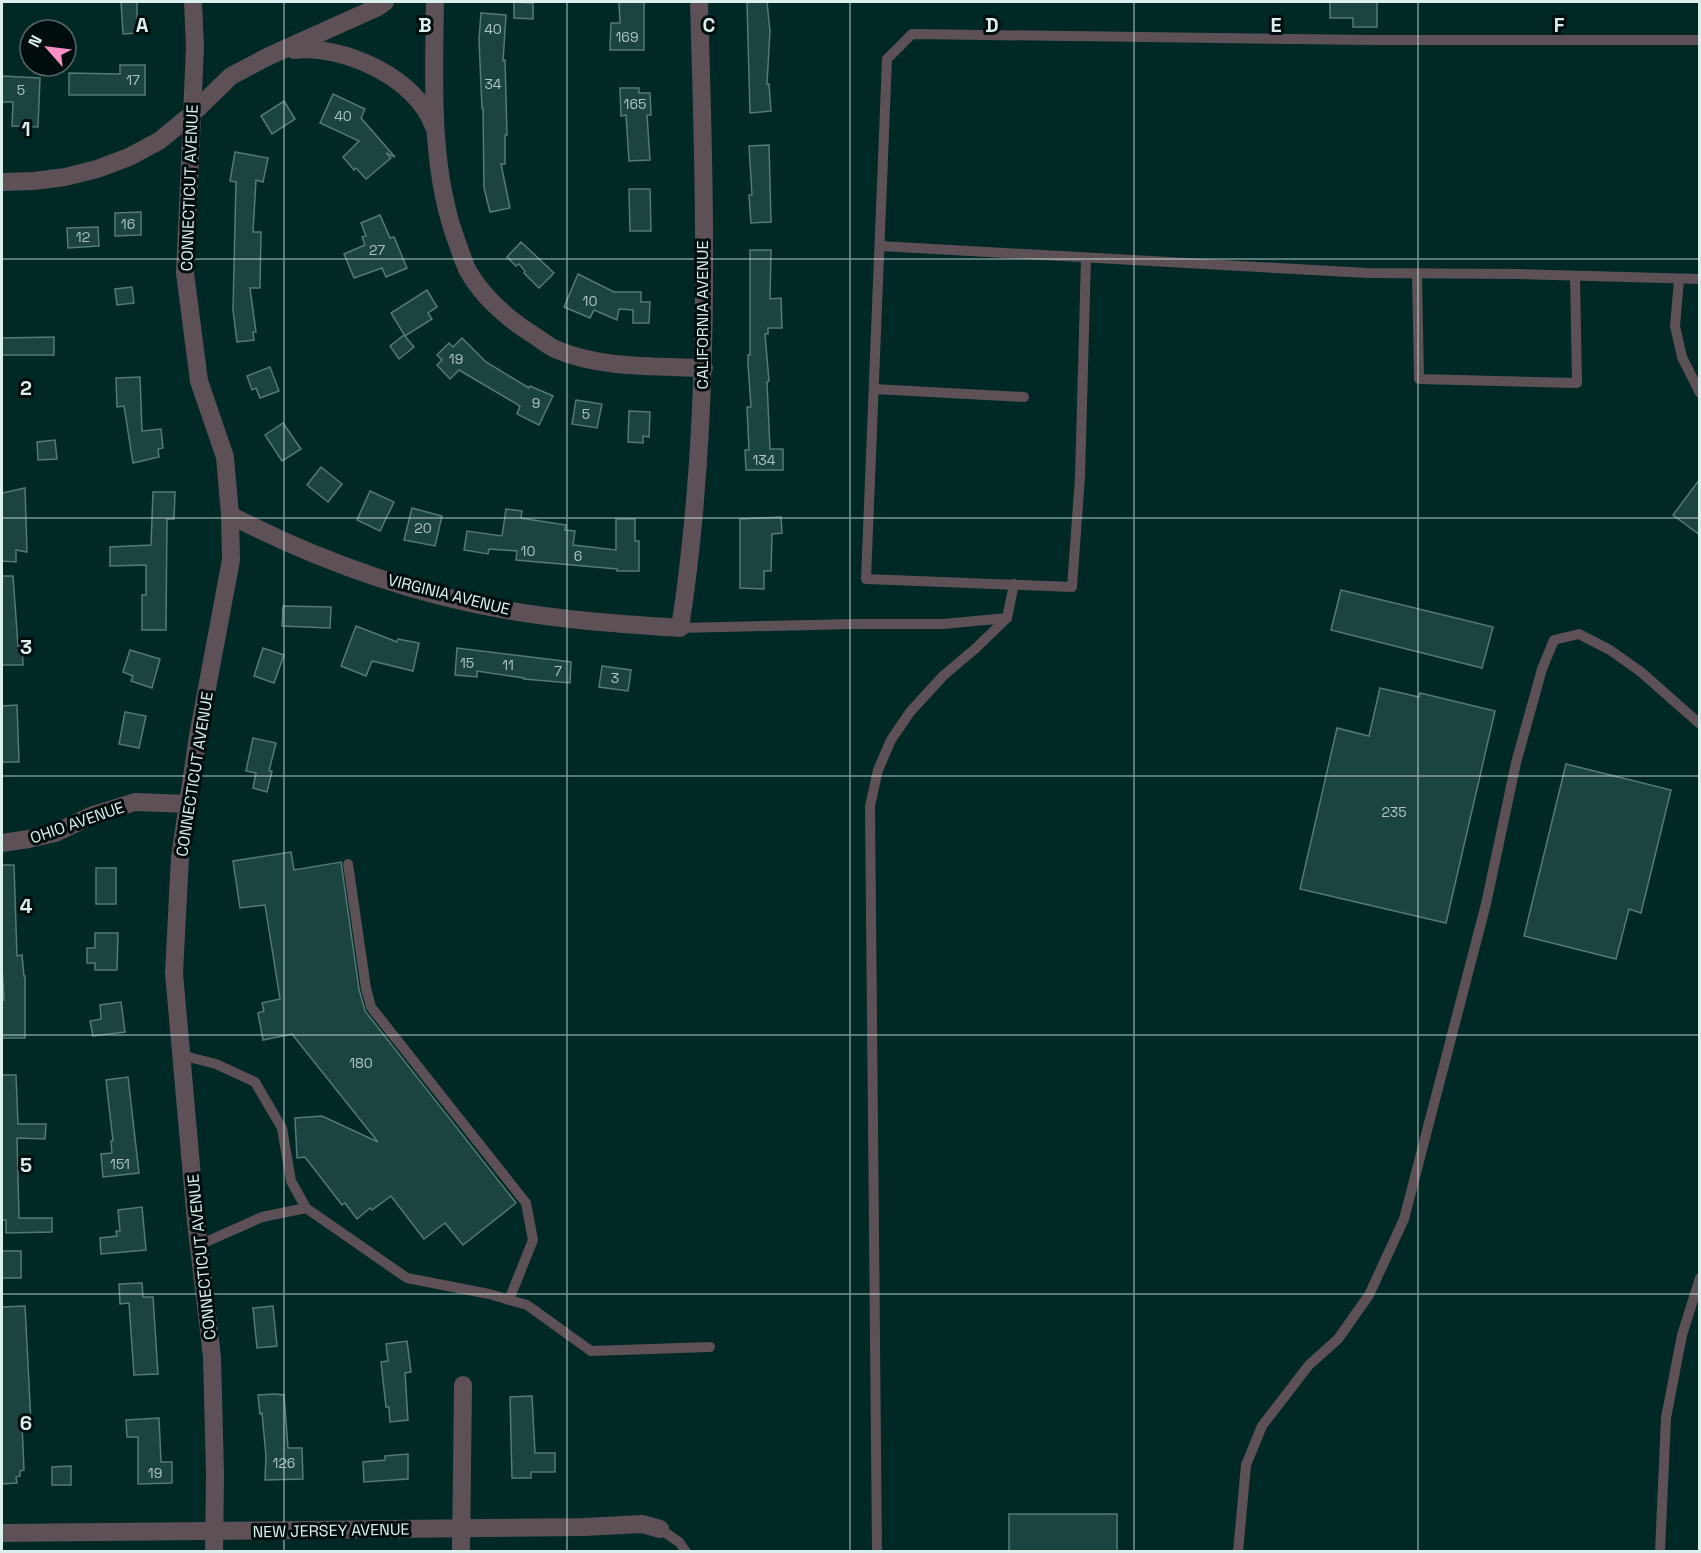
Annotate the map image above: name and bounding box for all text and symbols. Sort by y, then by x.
text: A [136,12,149,38]
text: B [418,12,432,38]
text: C [703,12,716,38]
text: D [985,12,999,38]
text: E [1270,12,1282,38]
text: F [1554,12,1565,38]
north arrow [18,18,78,78]
house number: 40 [484,20,502,38]
house number: 169 [616,28,639,46]
text: N [23,32,47,51]
house number: 17 [126,71,140,89]
house number: 34 [484,75,502,93]
house number: 5 [17,81,25,99]
house number: 165 [624,95,646,113]
street label: CONNECTICUT AVENUE [176,104,203,272]
house number: 40 [334,107,352,125]
text: 1 [21,116,31,142]
house number: 16 [121,215,135,233]
house number: 12 [76,228,90,246]
house number: 27 [369,241,385,259]
street label: CALIFORNIA AVENUE [692,241,713,389]
house number: 10 [583,292,597,310]
house number: 19 [449,350,463,368]
text: 2 [20,375,32,401]
house number: 9 [532,394,540,412]
house number: 5 [582,405,590,423]
house number: 134 [752,451,776,469]
house number: 20 [414,519,432,537]
house number: 10 [521,542,535,560]
house number: 6 [574,547,582,565]
street label: VIRGINIA AVENUE [386,569,512,620]
text: 3 [20,634,32,660]
house number: 15 [460,654,474,672]
house number: 11 [502,656,514,674]
house number: 7 [554,662,562,680]
house number: 3 [611,669,619,687]
street label: CONNECTICUT AVENUE [171,690,218,858]
street label: OHIO AVENUE [27,797,127,848]
house number: 235 [1381,803,1407,821]
text: 4 [20,893,33,919]
house number: 180 [349,1054,373,1072]
text: 5 [20,1152,32,1178]
house number: 151 [110,1155,130,1173]
street label: CONNECTICUT AVENUE [182,1173,221,1341]
text: 6 [20,1410,32,1436]
house number: 126 [273,1454,295,1472]
house number: 19 [148,1464,162,1482]
street label: NEW JERSEY AVENUE [252,1519,410,1542]

